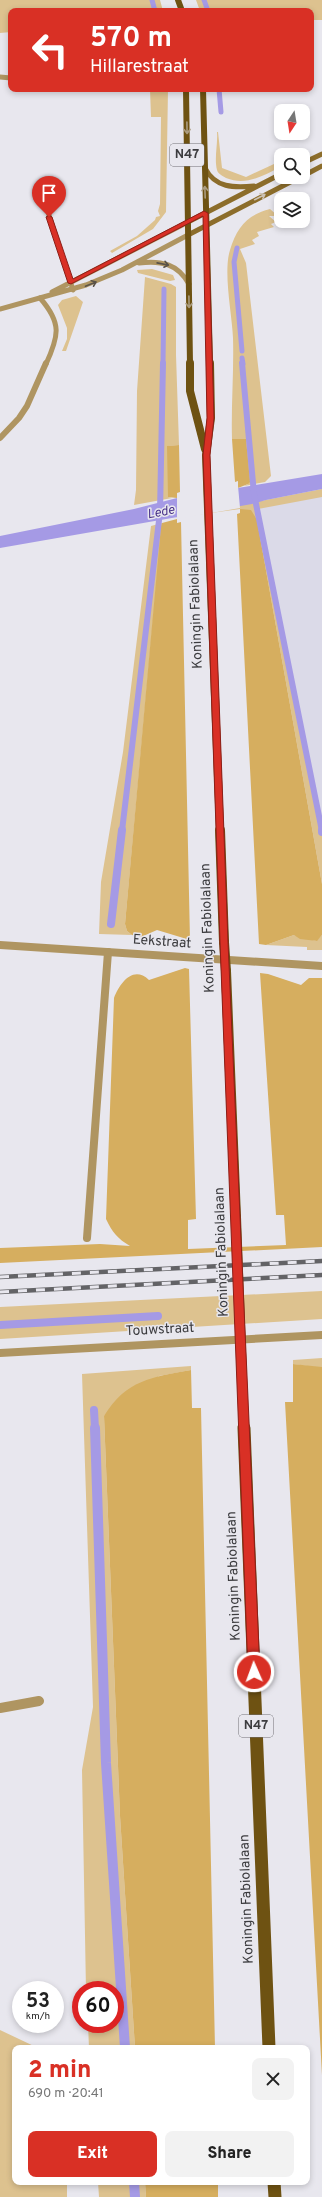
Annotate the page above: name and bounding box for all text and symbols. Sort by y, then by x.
text: 570 m [90,21,172,57]
icon: left [24,24,76,76]
text: Hillarestraat [90,56,189,79]
north arrow [274,104,310,140]
map controls [274,104,310,228]
one-way arrow [183,121,191,134]
road number: N47 [170,144,204,166]
button: search [274,148,310,184]
pin [32,176,66,217]
icon: arrive [38,182,60,204]
one-way arrow [201,186,209,199]
button: layers [274,192,310,228]
one-way arrow [254,193,266,201]
one-way arrow [156,260,169,268]
one-way arrow [85,279,97,287]
one-way arrow [185,295,193,308]
water label: Lede [146,502,176,523]
street label: Koningin Fabiolalaan [185,539,207,669]
street label: Koningin Fabiolalaan [197,863,219,993]
street label: Eekstraat [132,931,192,953]
street label: Koningin Fabiolalaan [211,1187,233,1317]
street label: Touwstraat [125,1320,195,1340]
street label: Koningin Fabiolalaan [223,1511,245,1641]
position arrow [233,1651,275,1693]
road number: N47 [239,1715,273,1737]
street label: Koningin Fabiolalaan [236,1834,258,1964]
speed limit sign: 60 [72,1981,124,2033]
text: 53 [26,1989,50,2015]
text: km/h [26,2010,50,2023]
text: 2 min [28,2056,92,2086]
button: close [252,2058,294,2100]
text: 690 m · 20:41 [28,2086,104,2102]
button: Exit [28,2131,157,2177]
button: Share [165,2131,294,2177]

